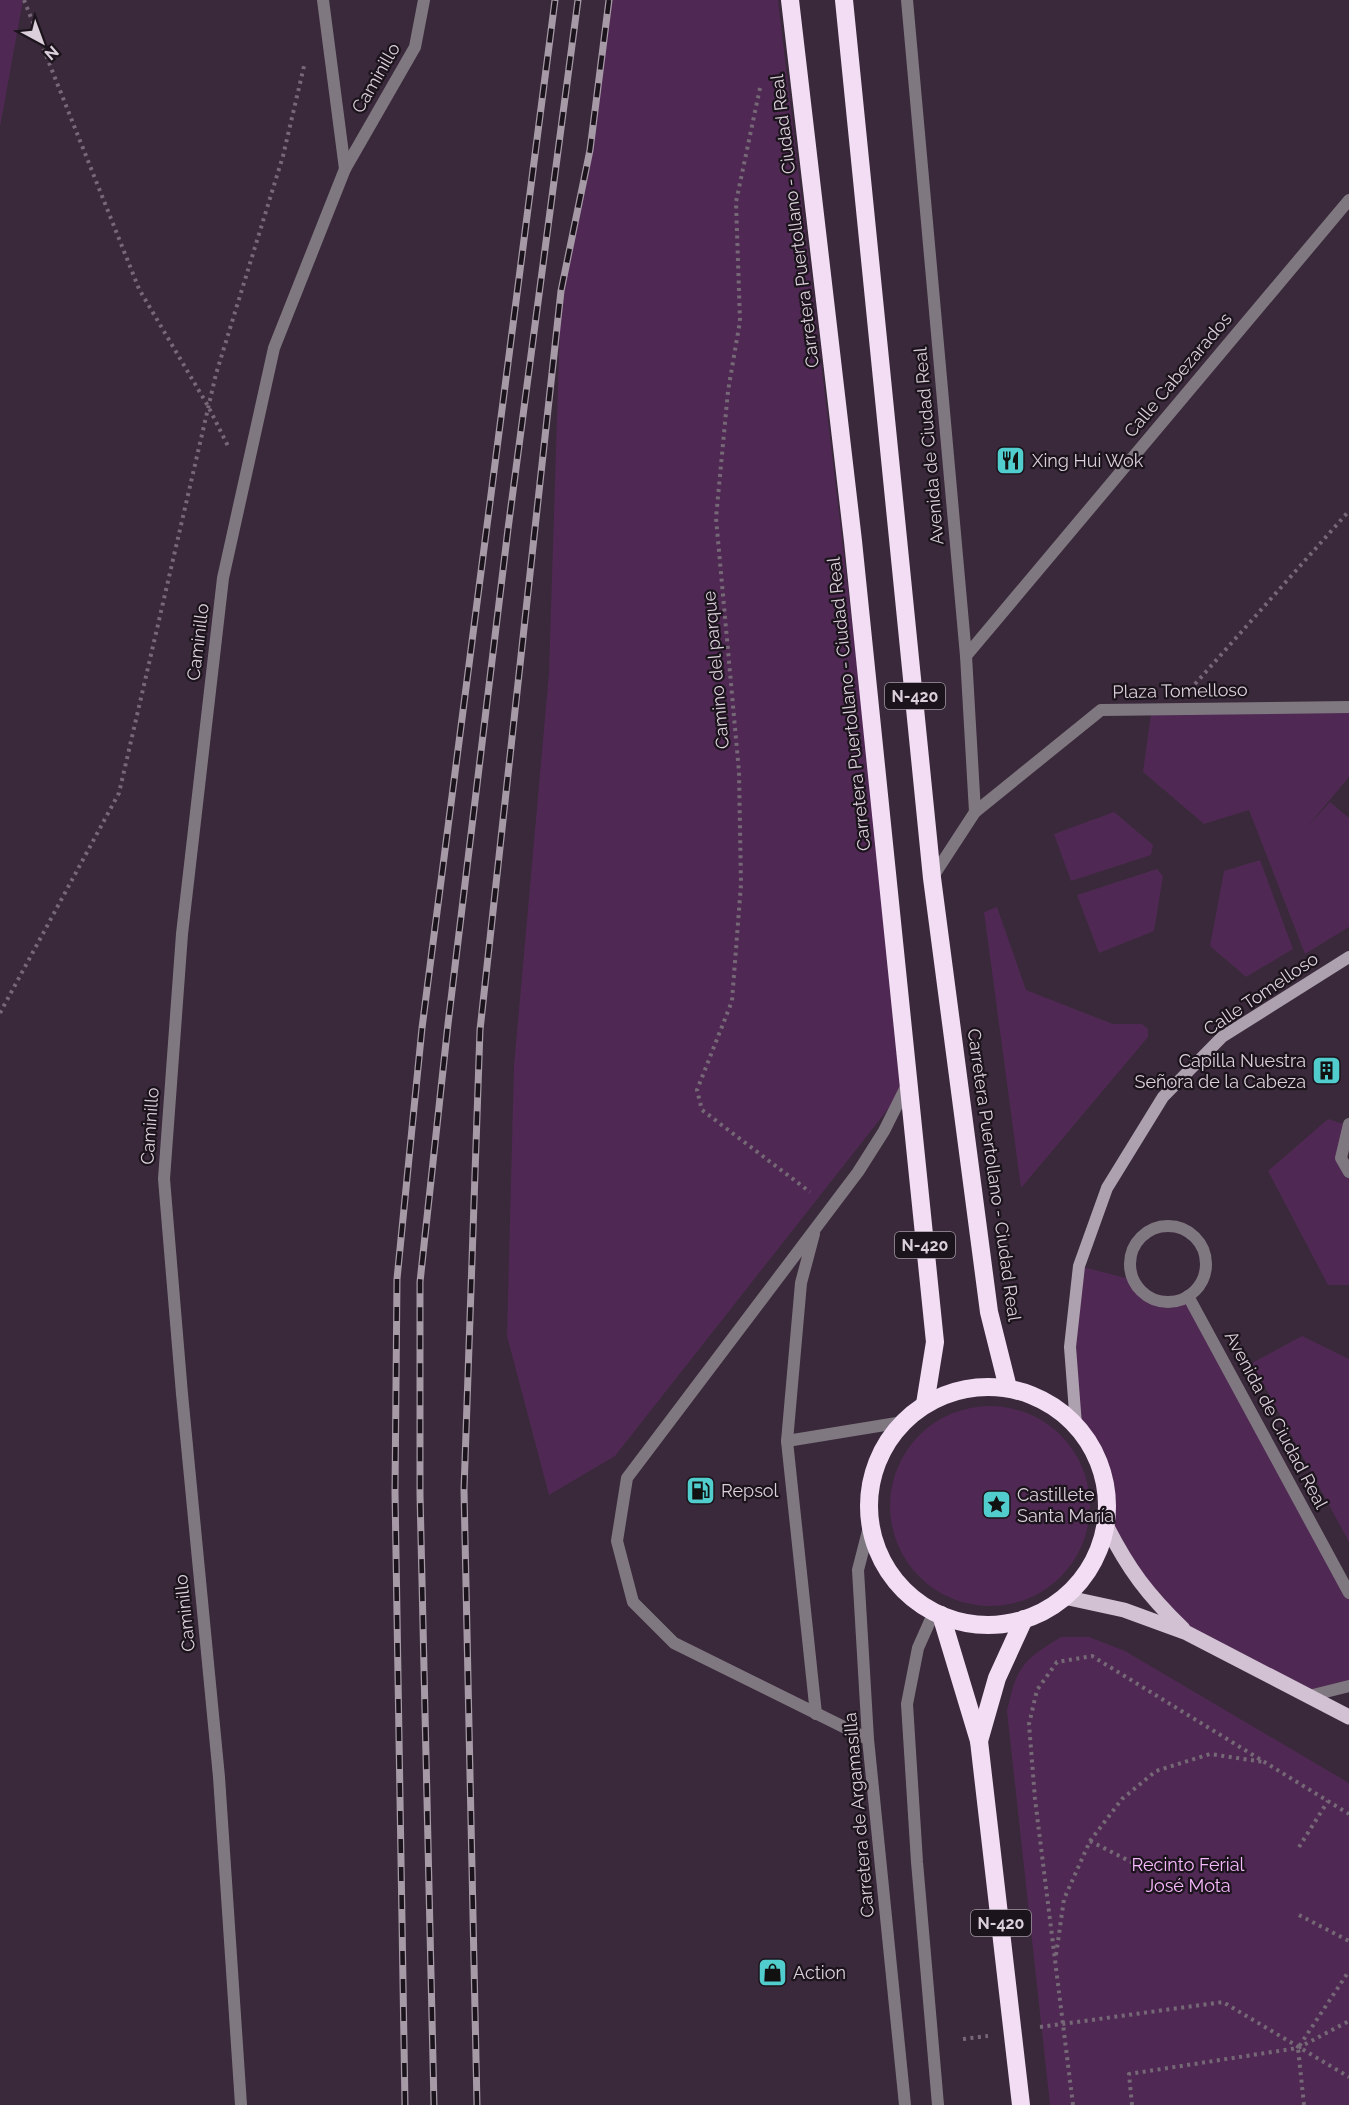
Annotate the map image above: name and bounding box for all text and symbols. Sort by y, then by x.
north arrow [12,12,72,72]
street label: Caminillo [347,39,404,117]
text: N [41,42,62,64]
street label: Carretera Puertollano - Ciudad Real [766,73,823,369]
street label: Calle Cabezarados [1119,308,1236,441]
street label: Avenida de Ciudad Real [909,346,948,546]
restaurant icon: Xing Hui Wok [995,445,1027,477]
place label: Xing Hui Wok [1032,450,1144,471]
street label: Carretera Puertollano - Ciudad Real [823,556,874,852]
street label: Camino del parque [698,590,733,750]
street label: Caminillo [182,602,213,682]
street label: Plaza Tomelloso [1112,679,1248,702]
road number: N-420 [885,683,945,709]
street label: Calle Tomelloso [1200,947,1322,1040]
street label: Carretera Puertollano - Ciudad Real [964,1027,1025,1323]
place label: Capilla Nuestra Señora de la Cabeza [1135,1050,1306,1092]
building icon: Capilla Nuestra Señora de la Cabeza [1311,1055,1343,1087]
street label: Caminillo [136,1086,163,1165]
road number: N-420 [895,1232,955,1258]
street label: Avenida de Ciudad Real [1221,1327,1332,1512]
fuel station icon: Repsol [684,1475,716,1507]
place label: Repsol [721,1480,779,1501]
place label: Castillete Santa María [1017,1484,1114,1526]
place icon: Castillete Santa María [980,1489,1012,1521]
street label: Caminillo [170,1573,199,1653]
street label: Carretera de Argamasilla [839,1712,878,1918]
park label: Recinto Ferial José Mota [1132,1854,1245,1896]
road number: N-420 [971,1910,1031,1936]
shop icon: Action [756,1957,788,1989]
place label: Action [793,1962,846,1983]

